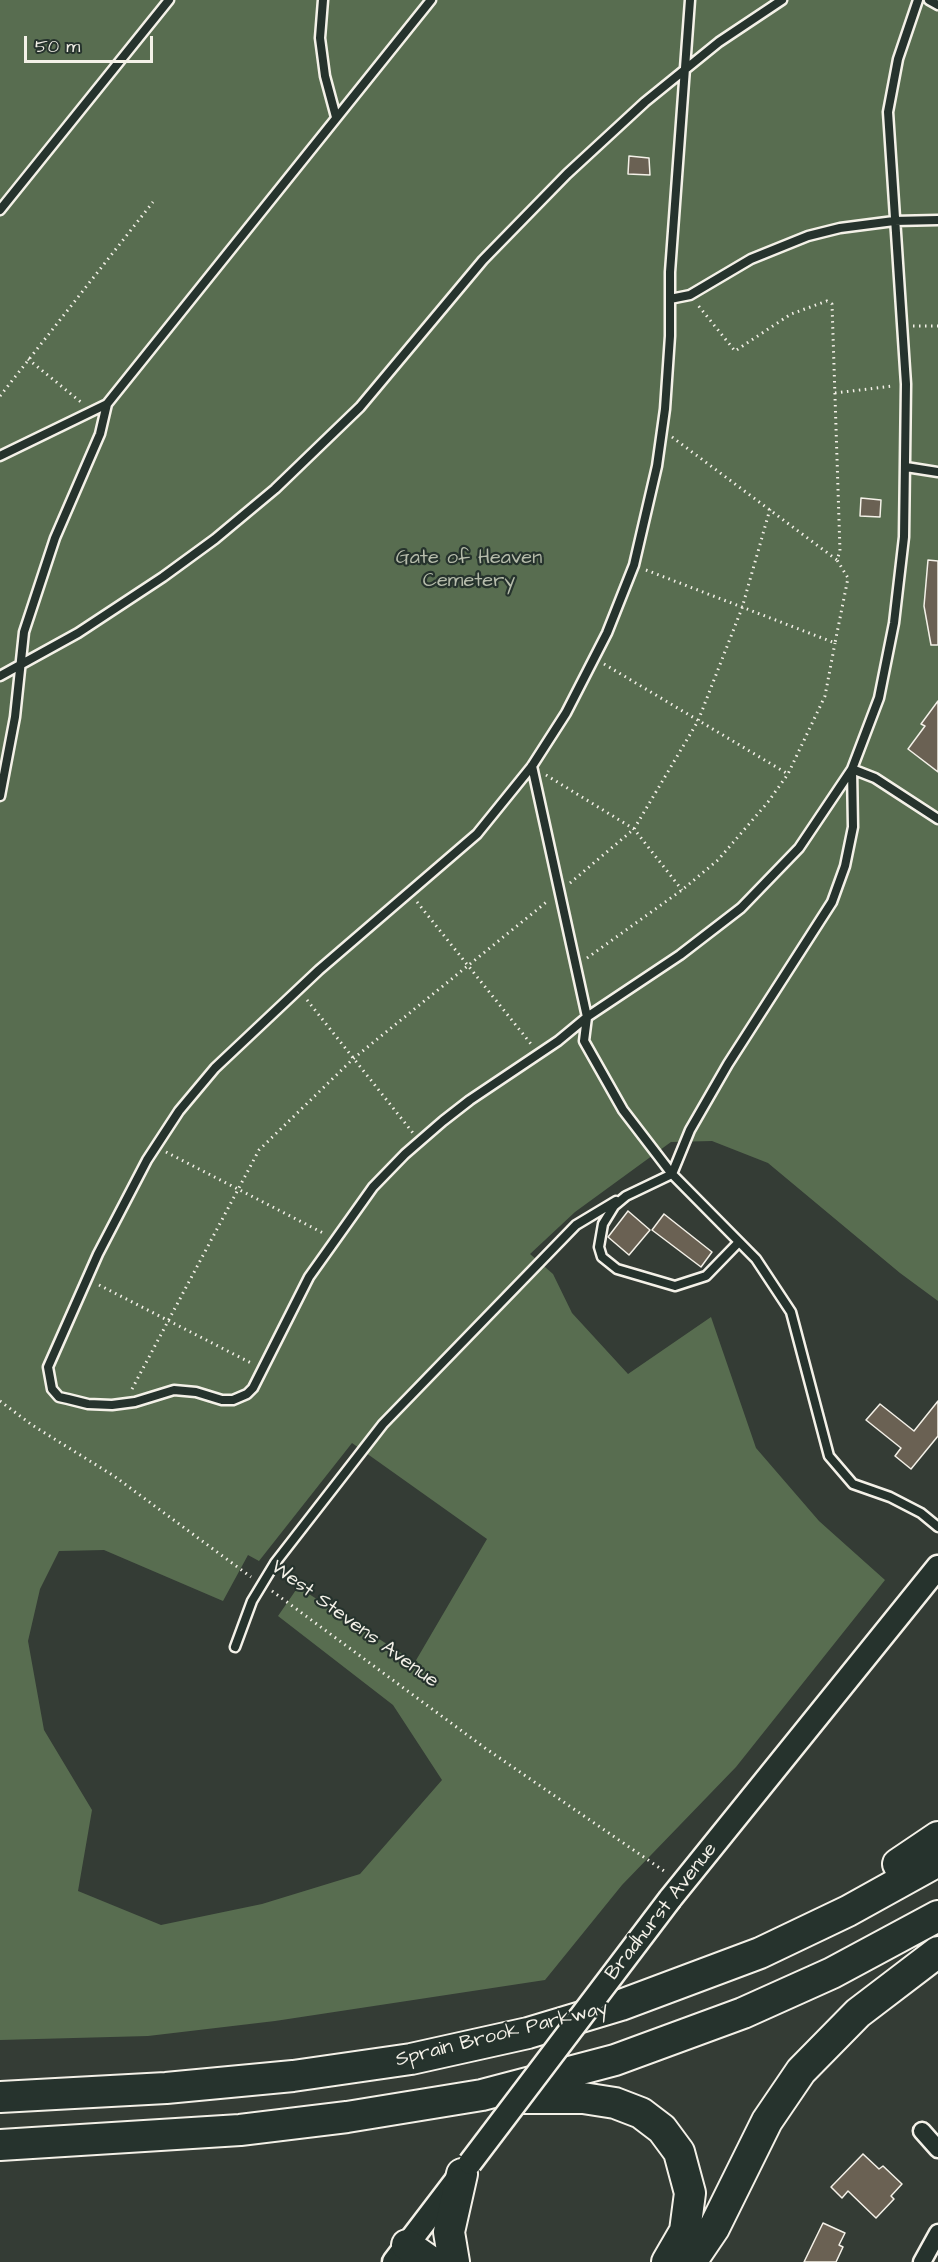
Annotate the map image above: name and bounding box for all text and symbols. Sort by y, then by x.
scale bar [27,24,156,62]
text: 50 m [35,34,80,59]
park label: Gate of Heaven Cemetery [396,547,542,594]
street label: West Stevens Avenue [265,1556,443,1694]
street label: Bradhurst Avenue [601,1838,723,1986]
street label: Sprain Brook Parkway [393,1997,611,2073]

